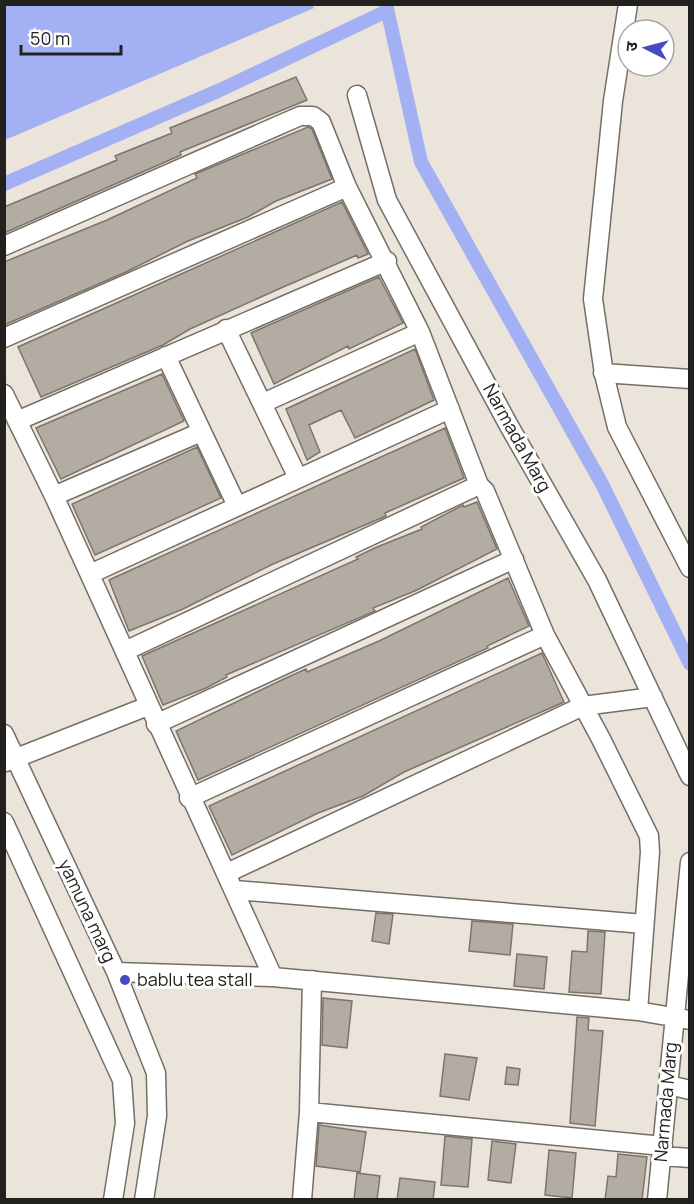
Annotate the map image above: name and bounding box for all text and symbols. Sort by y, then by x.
scale bar [21,18,122,56]
north arrow [616,18,676,78]
text: 50 m [30,26,70,50]
text: उ [620,40,643,52]
street label: Narmada Marg [478,379,558,496]
street label: yamuna marg [53,855,122,966]
place label: bablu tea stall [137,967,253,991]
marker: bablu tea stall [118,973,132,987]
street label: Narmada Marg [648,1041,682,1163]

